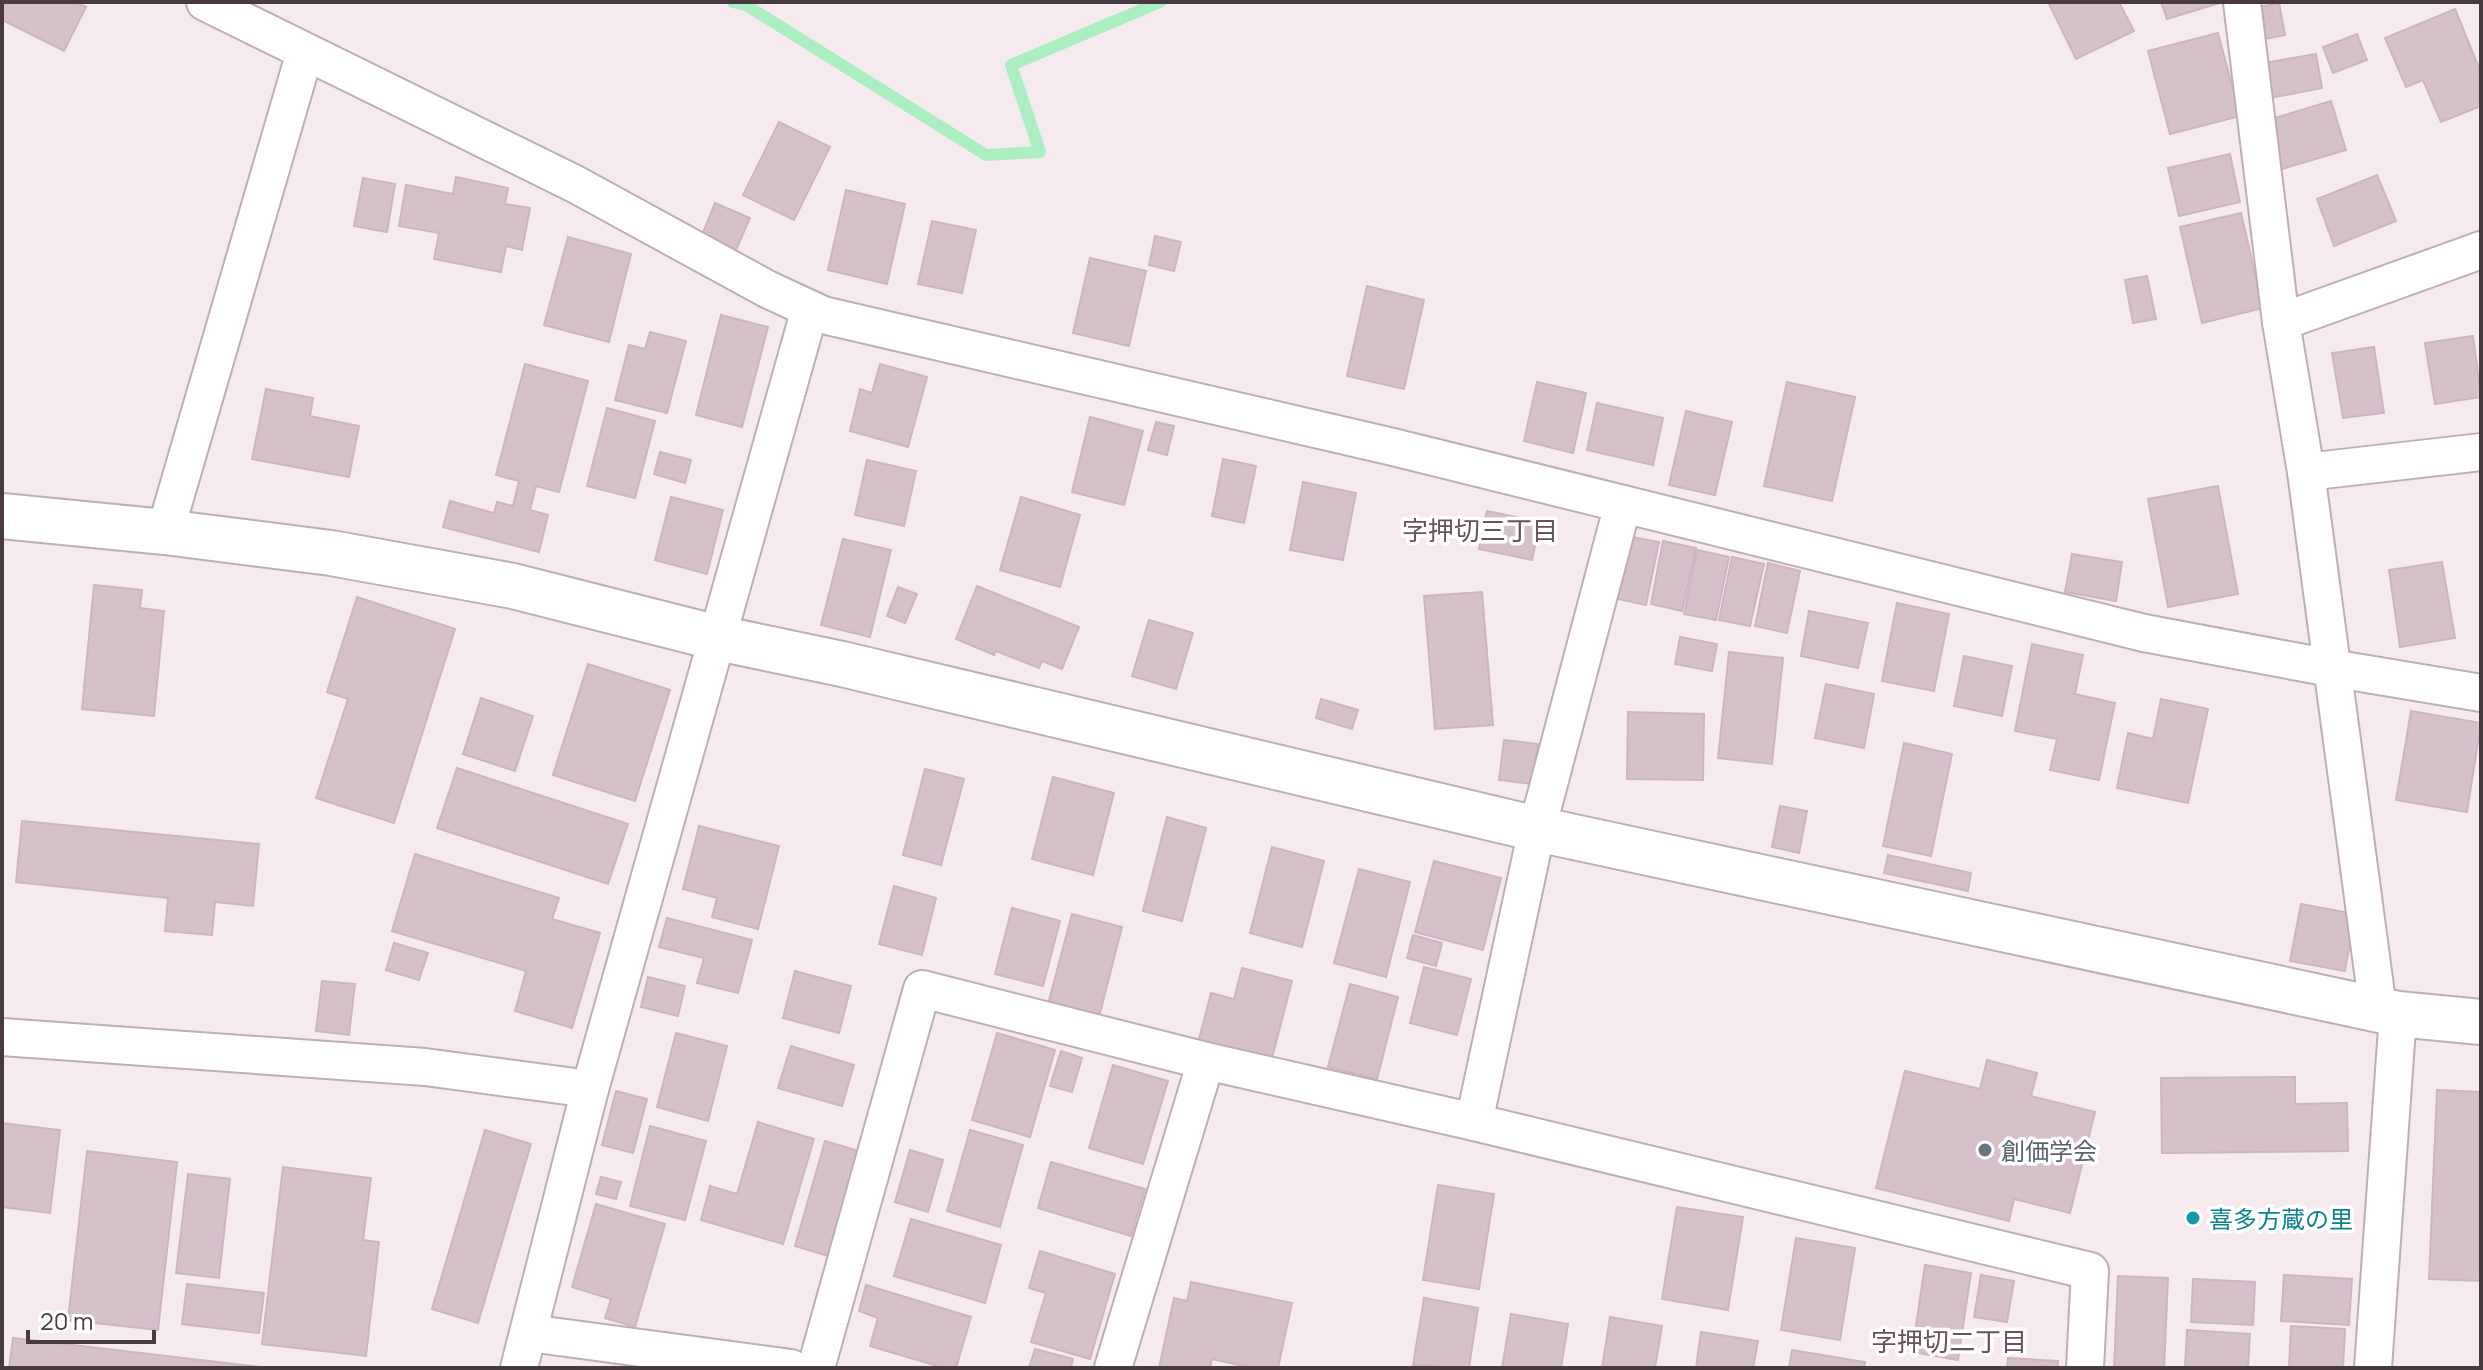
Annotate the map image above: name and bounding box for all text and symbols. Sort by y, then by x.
district label: 字押切三丁目 [1402,512,1558,548]
place label: 創価学会 [2001,1134,2097,1167]
marker: 創価学会 [1976,1141,1994,1159]
place label: 喜多方蔵の里 [2209,1202,2353,1235]
marker: 喜多方蔵の里 [2184,1209,2202,1227]
scale bar [28,1294,154,1344]
text: 20 m [40,1304,93,1337]
district label: 字押切二丁目 [1871,1323,2027,1359]

